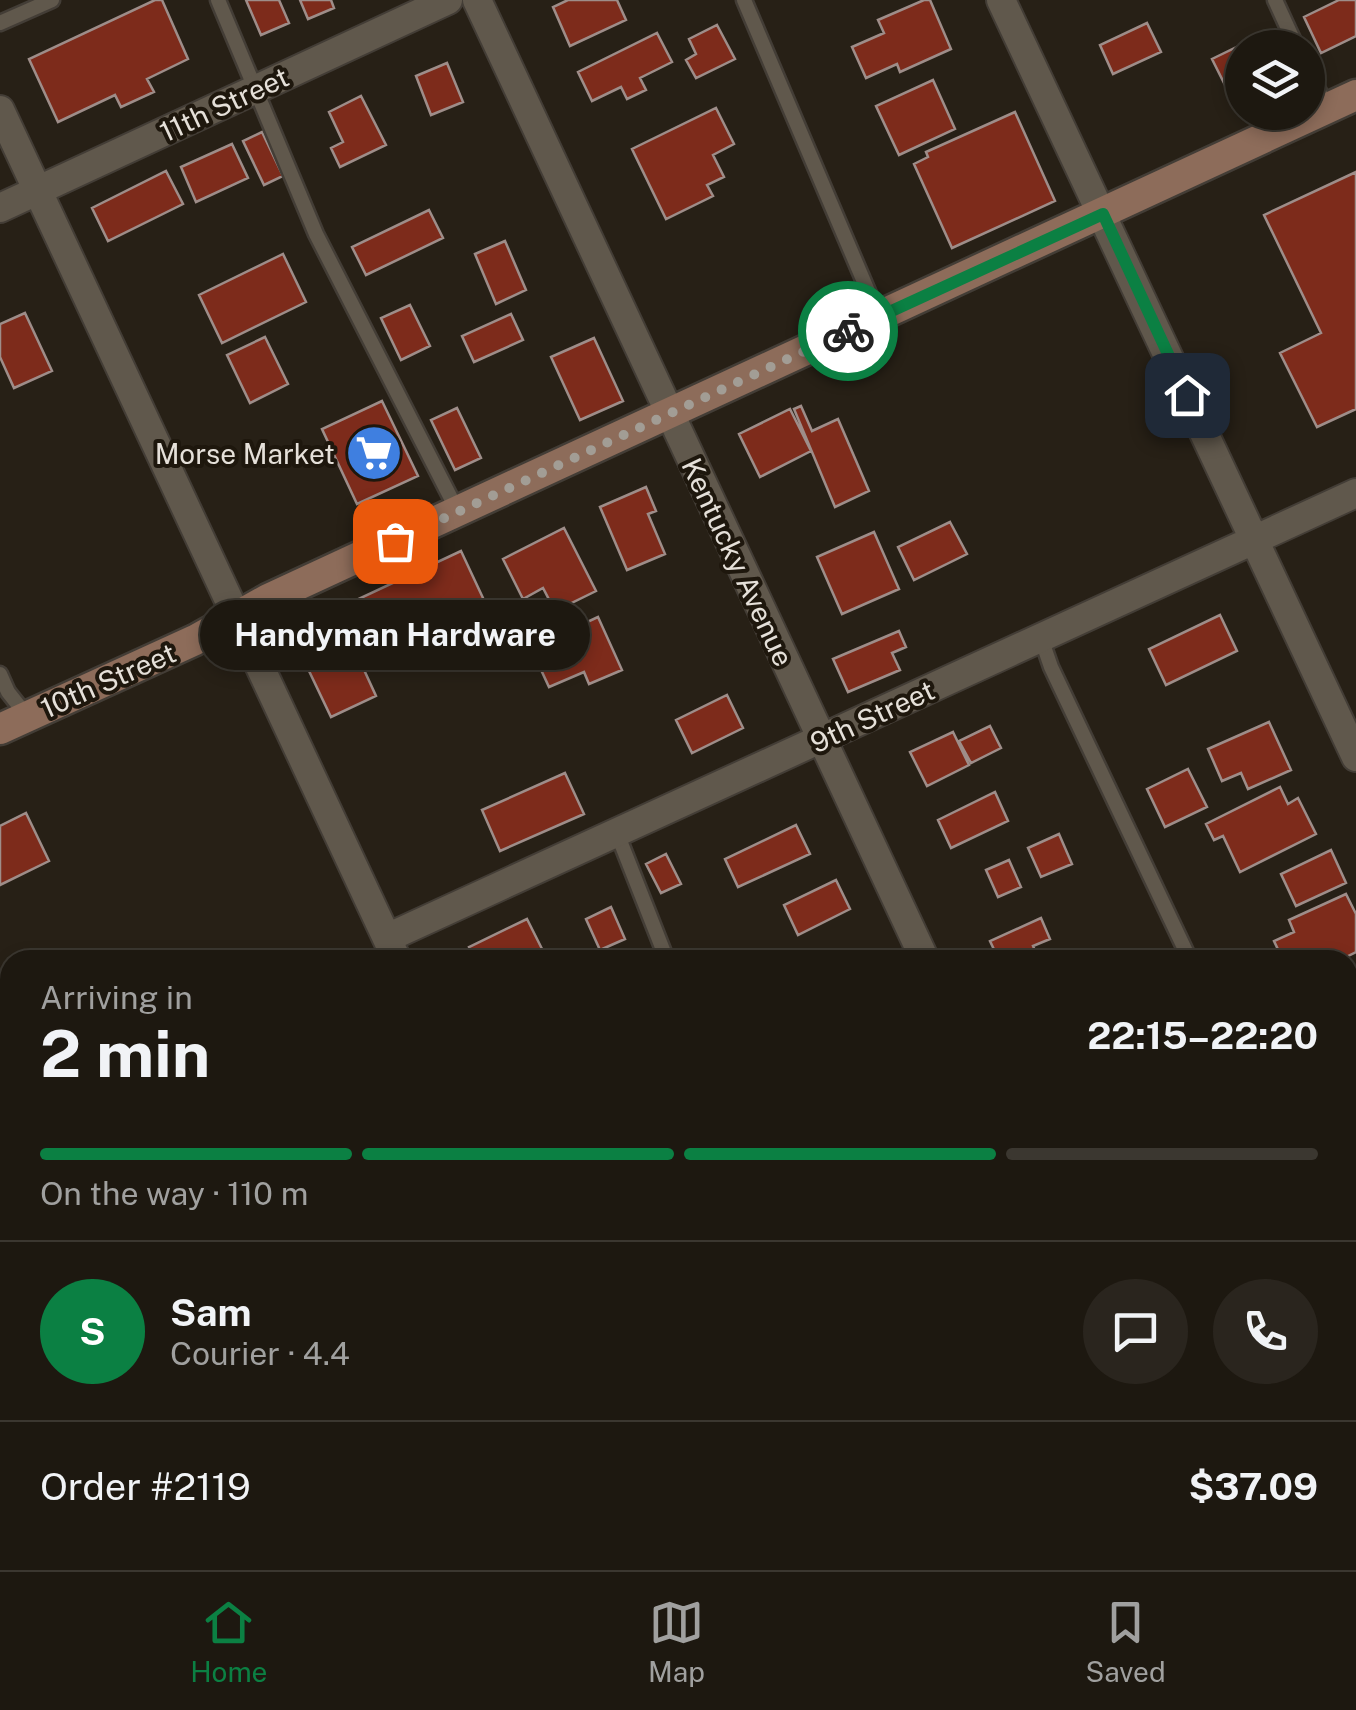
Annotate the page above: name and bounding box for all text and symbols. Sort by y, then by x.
map controls [1225,30,1325,130]
button: layers [1225,30,1325,130]
street label: 11th Street [154,60,294,148]
courier [798,281,898,381]
icon: bike [821,304,876,359]
pin [1145,353,1230,438]
icon: home [1160,368,1215,423]
supermarket icon: Morse Market [344,423,404,483]
place label: Morse Market [155,437,335,470]
street label: Kentucky Avenue [675,453,801,671]
pin [353,499,438,584]
icon: bag [368,514,423,569]
callout: Handyman Hardware [200,601,590,671]
text: Handyman Hardware [234,616,556,653]
street label: 10th Street [35,636,181,724]
street label: 9th Street [805,673,939,759]
text: Arriving in [40,979,193,1016]
text: 22:15–22:20 [1087,1013,1318,1058]
text: 2 min [40,1015,210,1092]
text: On the way · 110 m [40,1175,308,1212]
button: chat [1083,1279,1188,1384]
button: phone [1213,1279,1318,1384]
text: Sam [170,1290,252,1335]
text: S [79,1309,106,1354]
text: Courier · 4.4 [170,1335,350,1372]
text: Order #2119 [40,1464,251,1509]
text: $37.09 [1188,1464,1318,1509]
tab: Home [190,1595,267,1688]
tab: Map [648,1595,705,1688]
tab: Saved [1086,1595,1166,1688]

